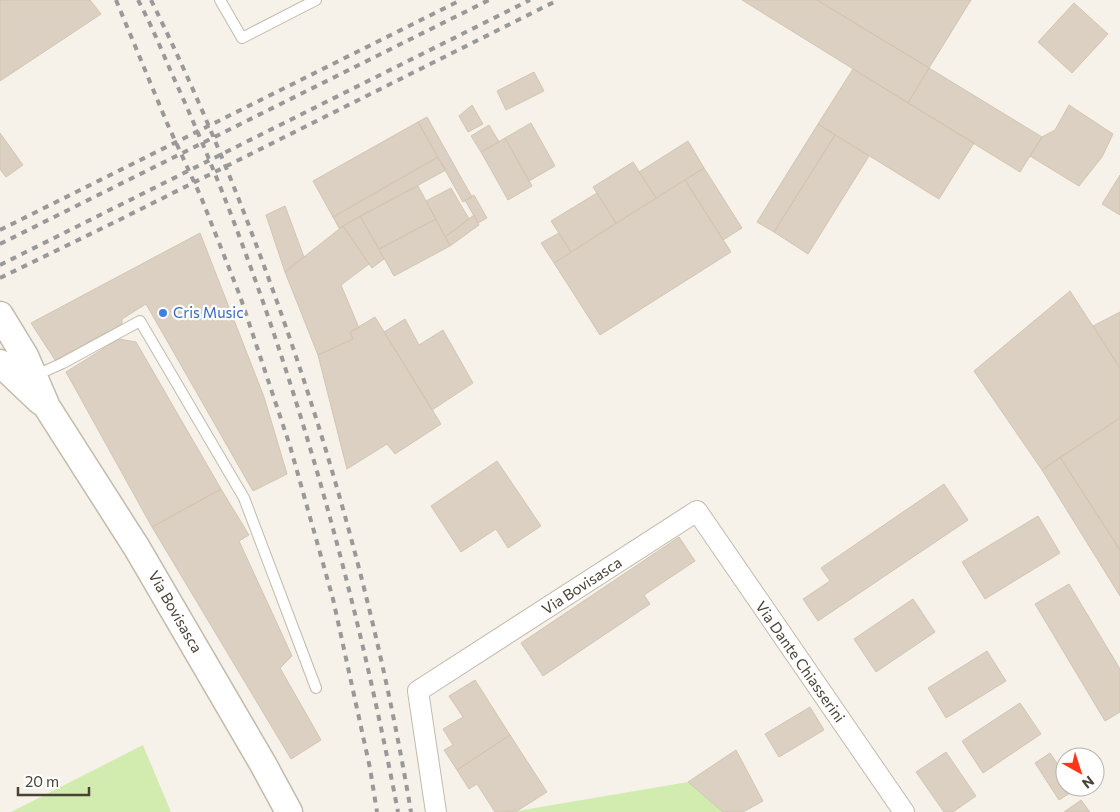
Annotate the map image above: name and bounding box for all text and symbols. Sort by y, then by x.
place label: Cris Music [173,303,244,321]
marker: Cris Music [157,307,169,319]
street label: Via Bovisasca [538,553,625,618]
street label: Via Bovisasca [145,567,207,656]
street label: Via Dante Chiasserini [752,597,849,725]
north arrow [1055,747,1105,797]
scale bar [18,764,89,796]
text: 20 m [25,772,59,790]
text: N [1079,773,1098,792]

